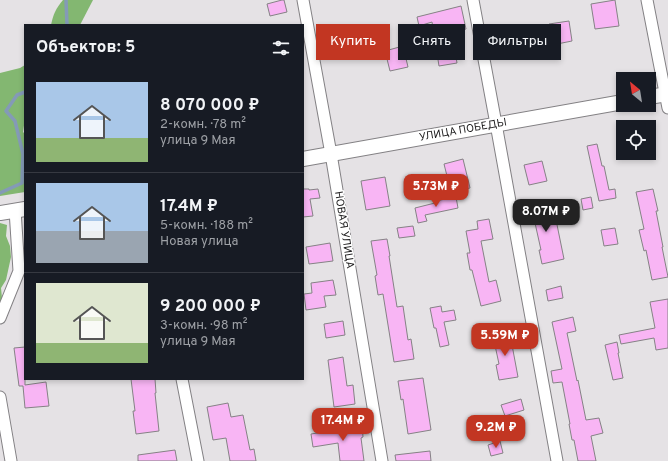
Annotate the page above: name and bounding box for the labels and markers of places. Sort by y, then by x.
pin: 5.73M ₽ [399,174,473,208]
pin: 8.07M ₽ [509,199,583,233]
pin: 5.59M ₽ [468,323,542,357]
pin: 17.4M ₽ [306,408,380,442]
pin: 9.2M ₽ [463,415,529,449]

